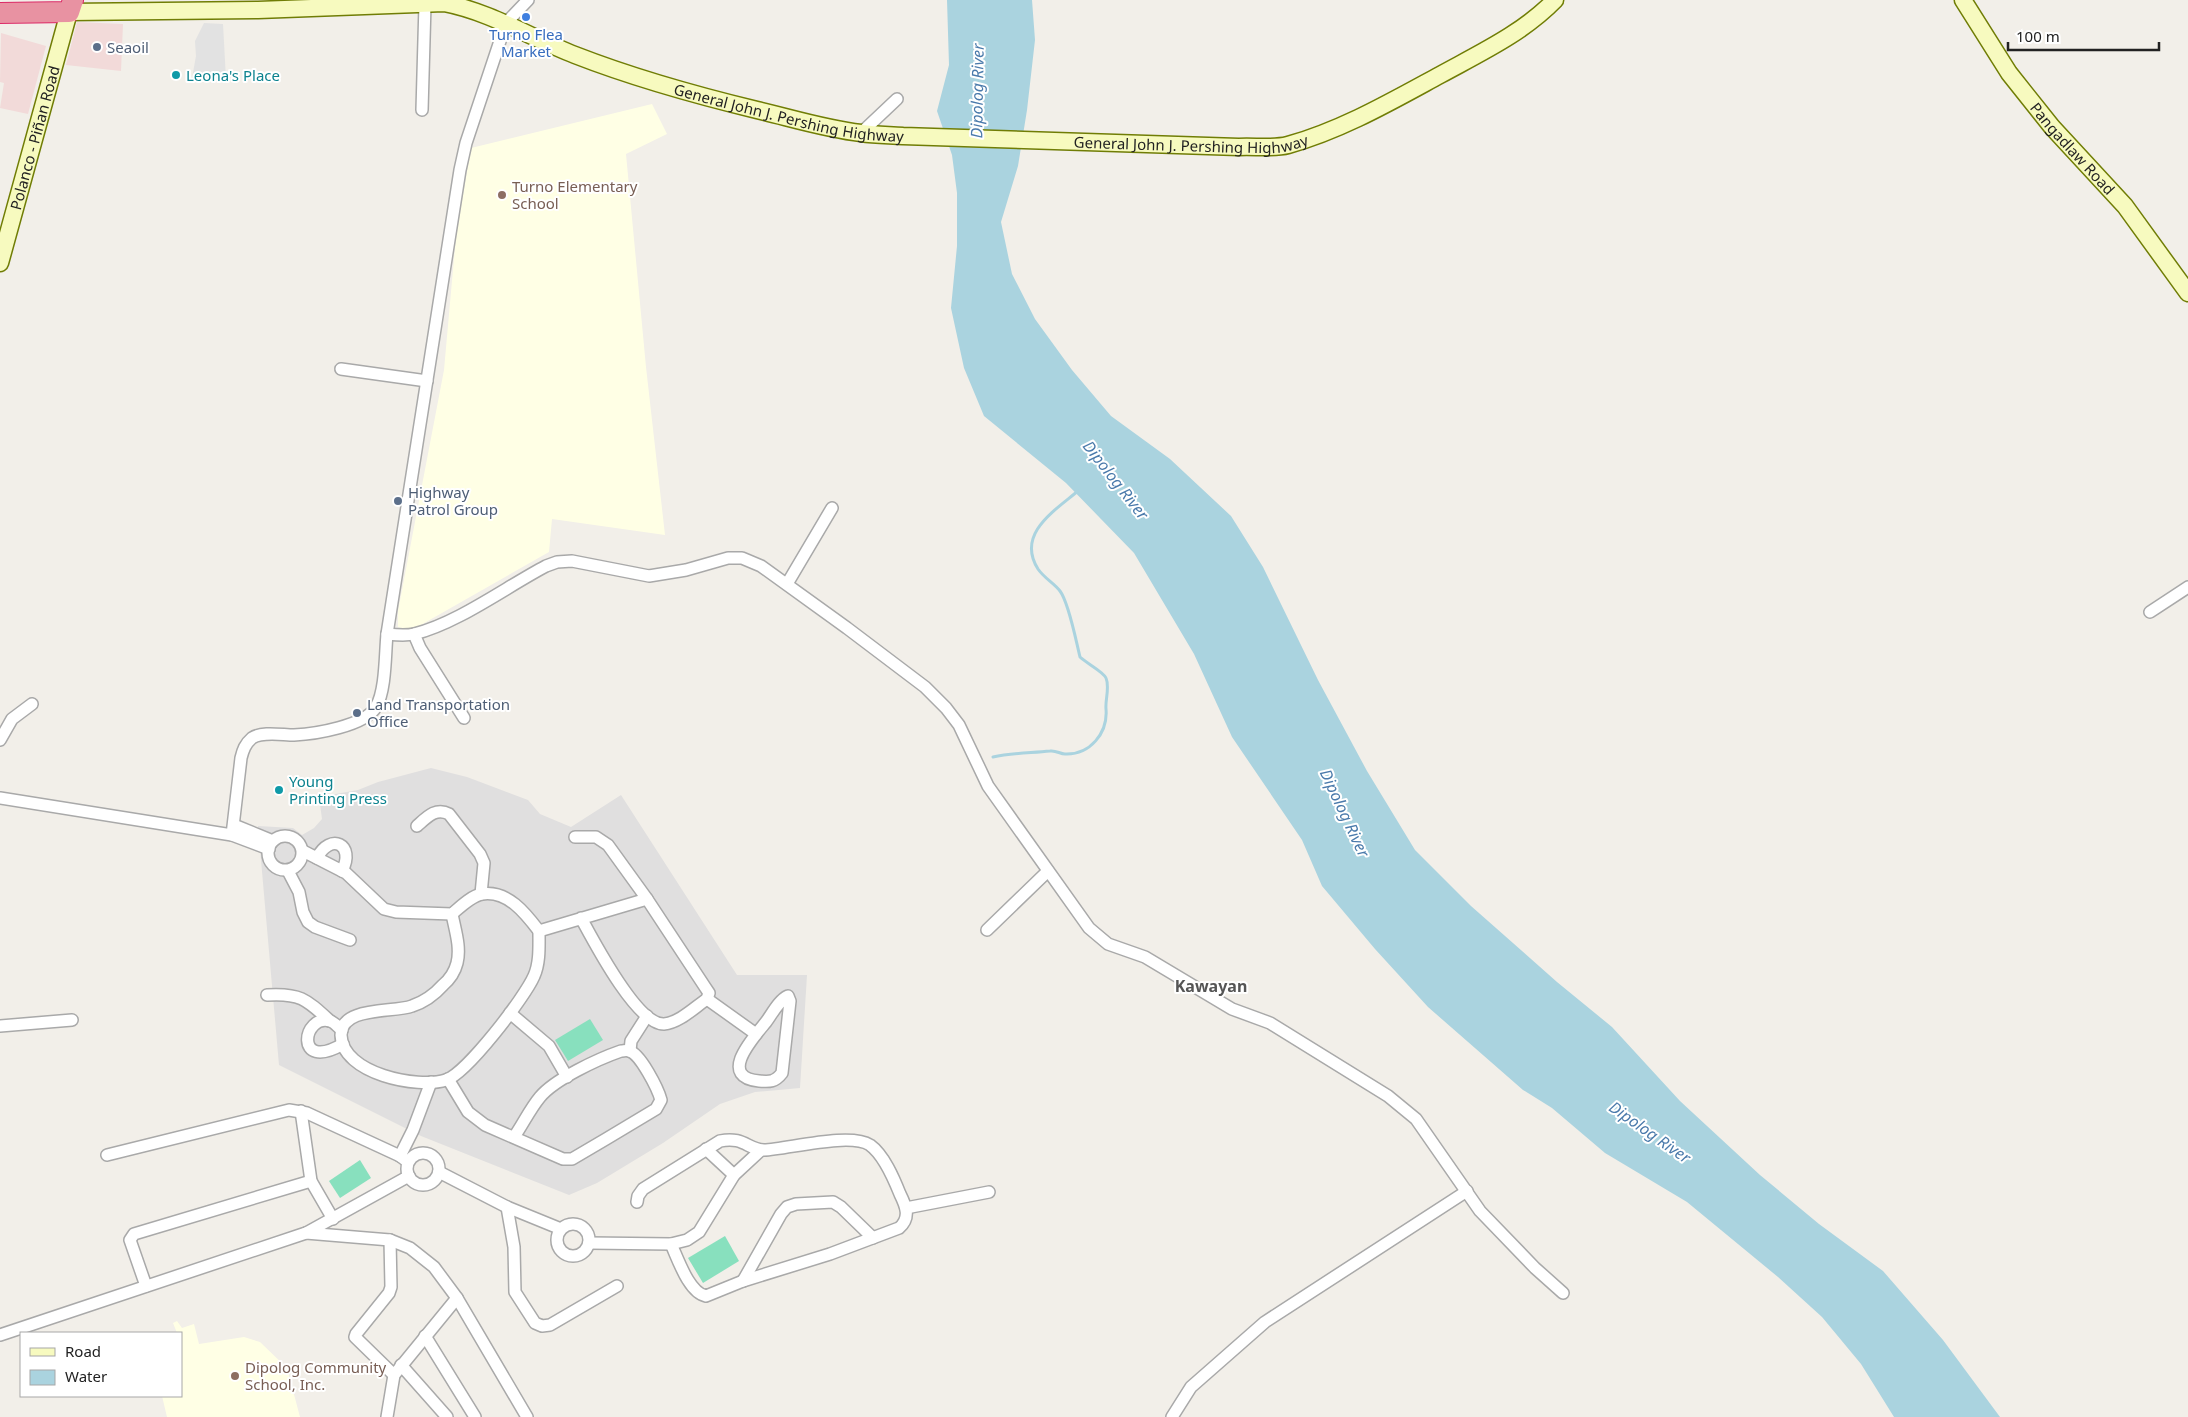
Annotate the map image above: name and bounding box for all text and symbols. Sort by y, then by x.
marker: Turno Flea Market [520,11,532,23]
scale bar [2008,20,2159,52]
place label: Turno Flea Market [489,24,563,61]
text: 100 m [2016,26,2060,46]
place label: Seaoil [107,37,149,57]
marker: Seaoil [91,41,103,53]
water label: Dipolog River [965,43,989,139]
street label: Polanco - Piñan Road [5,63,64,212]
place label: Leona's Place [186,65,280,85]
marker: Leona's Place [170,69,182,81]
street label: General John J. Pershing Highway [672,79,905,146]
street label: Pangadlaw Road [2026,98,2119,199]
street label: General John J. Pershing Highway [1073,129,1311,157]
place label: Turno Elementary School [512,176,638,213]
marker: Turno Elementary School [496,189,508,201]
water label: Dipolog River [1078,436,1154,525]
place label: Highway Patrol Group [408,482,498,519]
marker: Highway Patrol Group [392,495,404,507]
place label: Land Transportation Office [367,694,510,731]
marker: Land Transportation Office [351,707,363,719]
water label: Dipolog River [1315,765,1375,861]
place label: Young Printing Press [289,771,387,808]
marker: Young Printing Press [273,784,285,796]
district label: Kawayan [1175,975,1247,997]
water label: Dipolog River [1605,1096,1696,1169]
legend [20,1332,182,1397]
text: Road [65,1341,101,1361]
place label: Dipolog Community School, Inc. [245,1357,387,1394]
text: Water [65,1366,107,1386]
marker: Dipolog Community School, Inc. [229,1370,241,1382]

